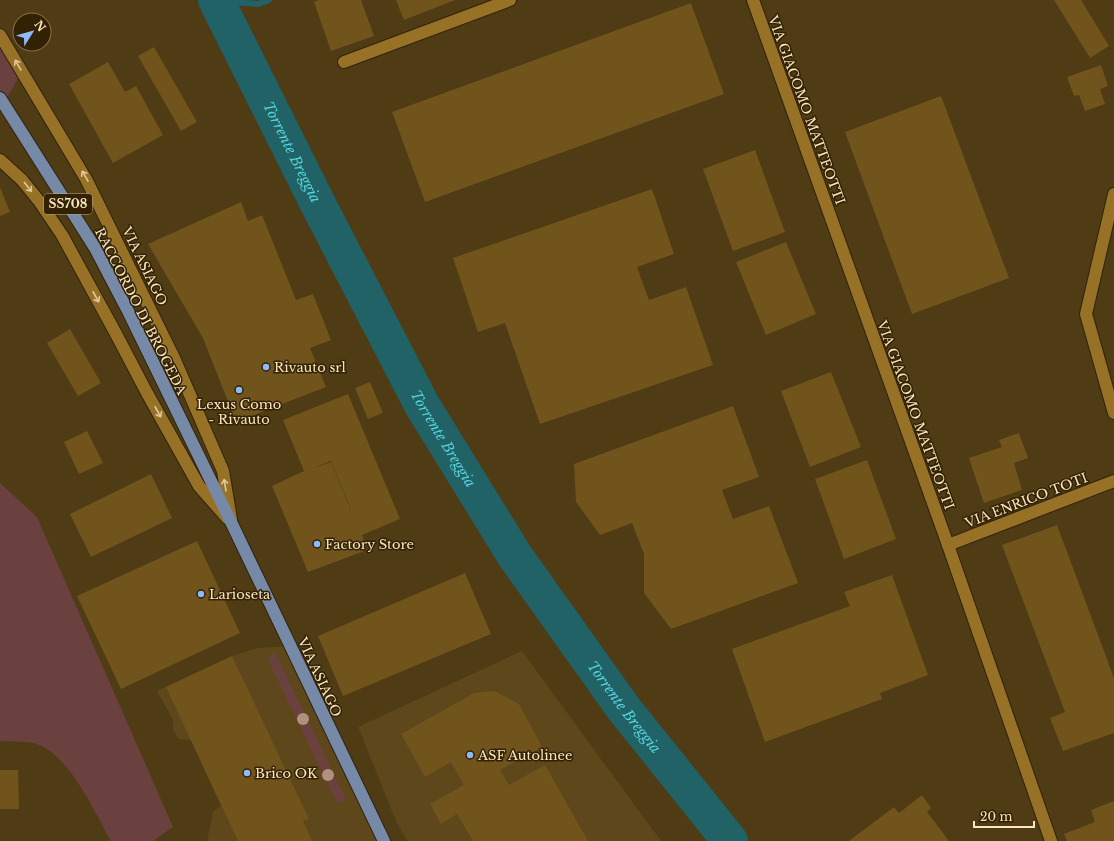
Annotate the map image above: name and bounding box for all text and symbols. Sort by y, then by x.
north arrow [12,12,52,52]
street label: VIA GIACOMO MATTEOTTI [764,12,849,207]
text: N [31,18,49,35]
one-way arrow [13,59,21,71]
water label: Torrente Breggia [259,98,325,206]
one-way arrow [80,170,88,182]
one-way arrow [23,181,32,192]
road number: SS708 [44,194,92,214]
street label: VIA ASIAGO [118,223,171,308]
street label: RACCORDO DI BROGEDA [91,225,191,398]
one-way arrow [93,291,101,303]
street label: VIA GIACOMO MATTEOTTI [873,317,958,512]
place label: Rivauto srl [274,359,346,376]
marker: Rivauto srl [261,362,271,372]
marker: Lexus Como - Rivauto [234,385,244,395]
water label: Torrente Breggia [407,387,480,491]
place label: Lexus Como - Rivauto [197,396,281,428]
one-way arrow [154,406,162,418]
street label: VIA ENRICO TOTI [962,469,1090,532]
one-way arrow [221,479,229,492]
place label: Factory Store [325,536,414,553]
marker: Factory Store [312,539,322,549]
place label: Larioseta [209,586,271,603]
marker: Larioseta [196,589,206,599]
street label: VIA ASIAGO [293,634,345,720]
water label: Torrente Breggia [584,657,665,757]
place label: ASF Autolinee [477,747,572,764]
marker: ASF Autolinee [465,750,475,760]
place label: Brico OK [255,765,318,782]
marker: Brico OK [242,768,252,778]
scale bar [974,803,1034,829]
text: 20 m [980,809,1012,824]

